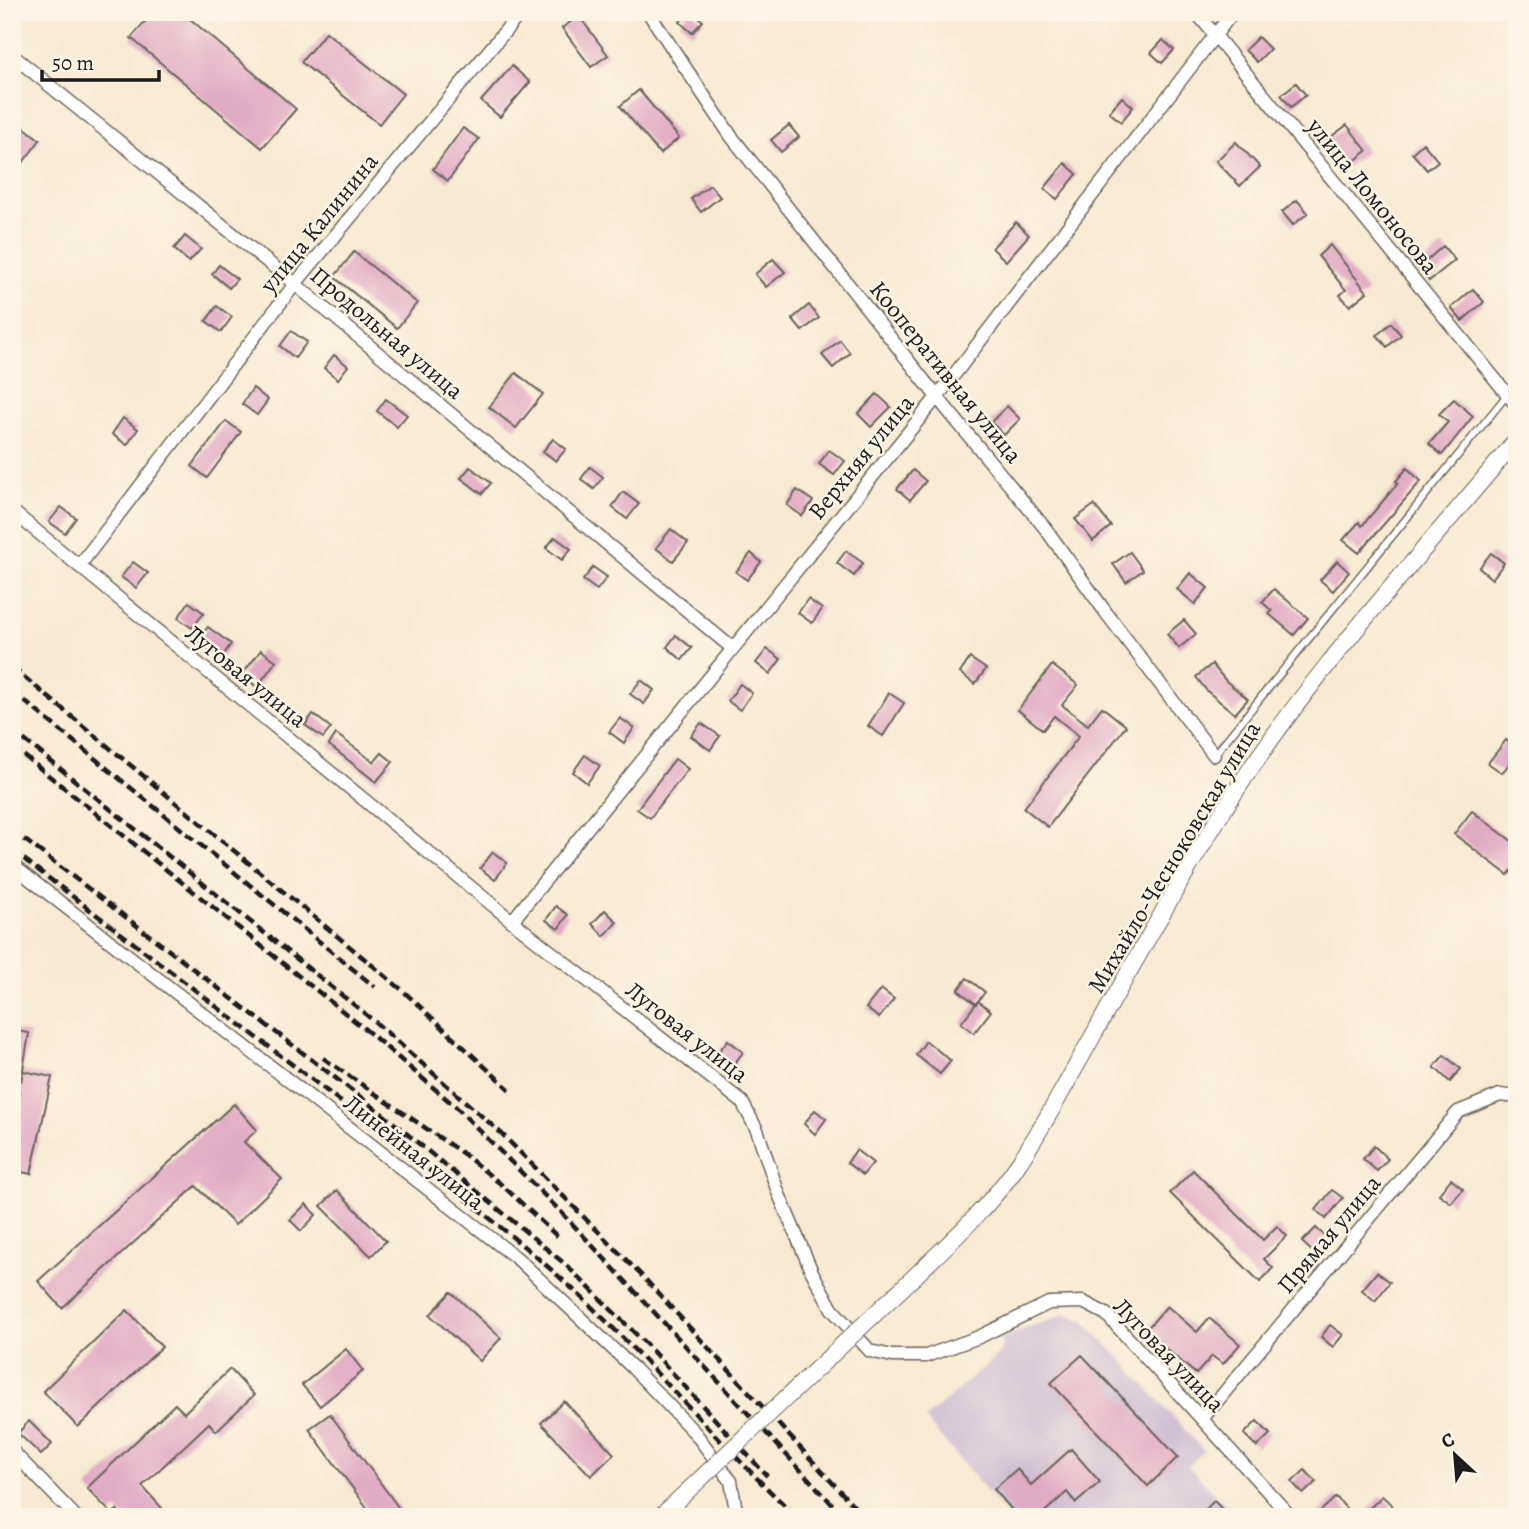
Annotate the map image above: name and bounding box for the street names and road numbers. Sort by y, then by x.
street label: улица Ломоносова [1299,110,1446,281]
street label: улица Калинина [252,146,385,300]
street label: Продольная улица [304,259,470,407]
street label: Кооперативная улица [862,274,1030,470]
street label: Верхняя улица [801,388,921,526]
street label: Луговая улица [178,617,314,735]
street label: Михайло-Чесноковская улица [1080,715,1268,999]
street label: Луговая улица [619,974,755,1090]
street label: Линейная улица [337,1087,491,1217]
street label: Прямая улица [1270,1168,1388,1300]
street label: Луговая улица [1106,1291,1232,1419]

